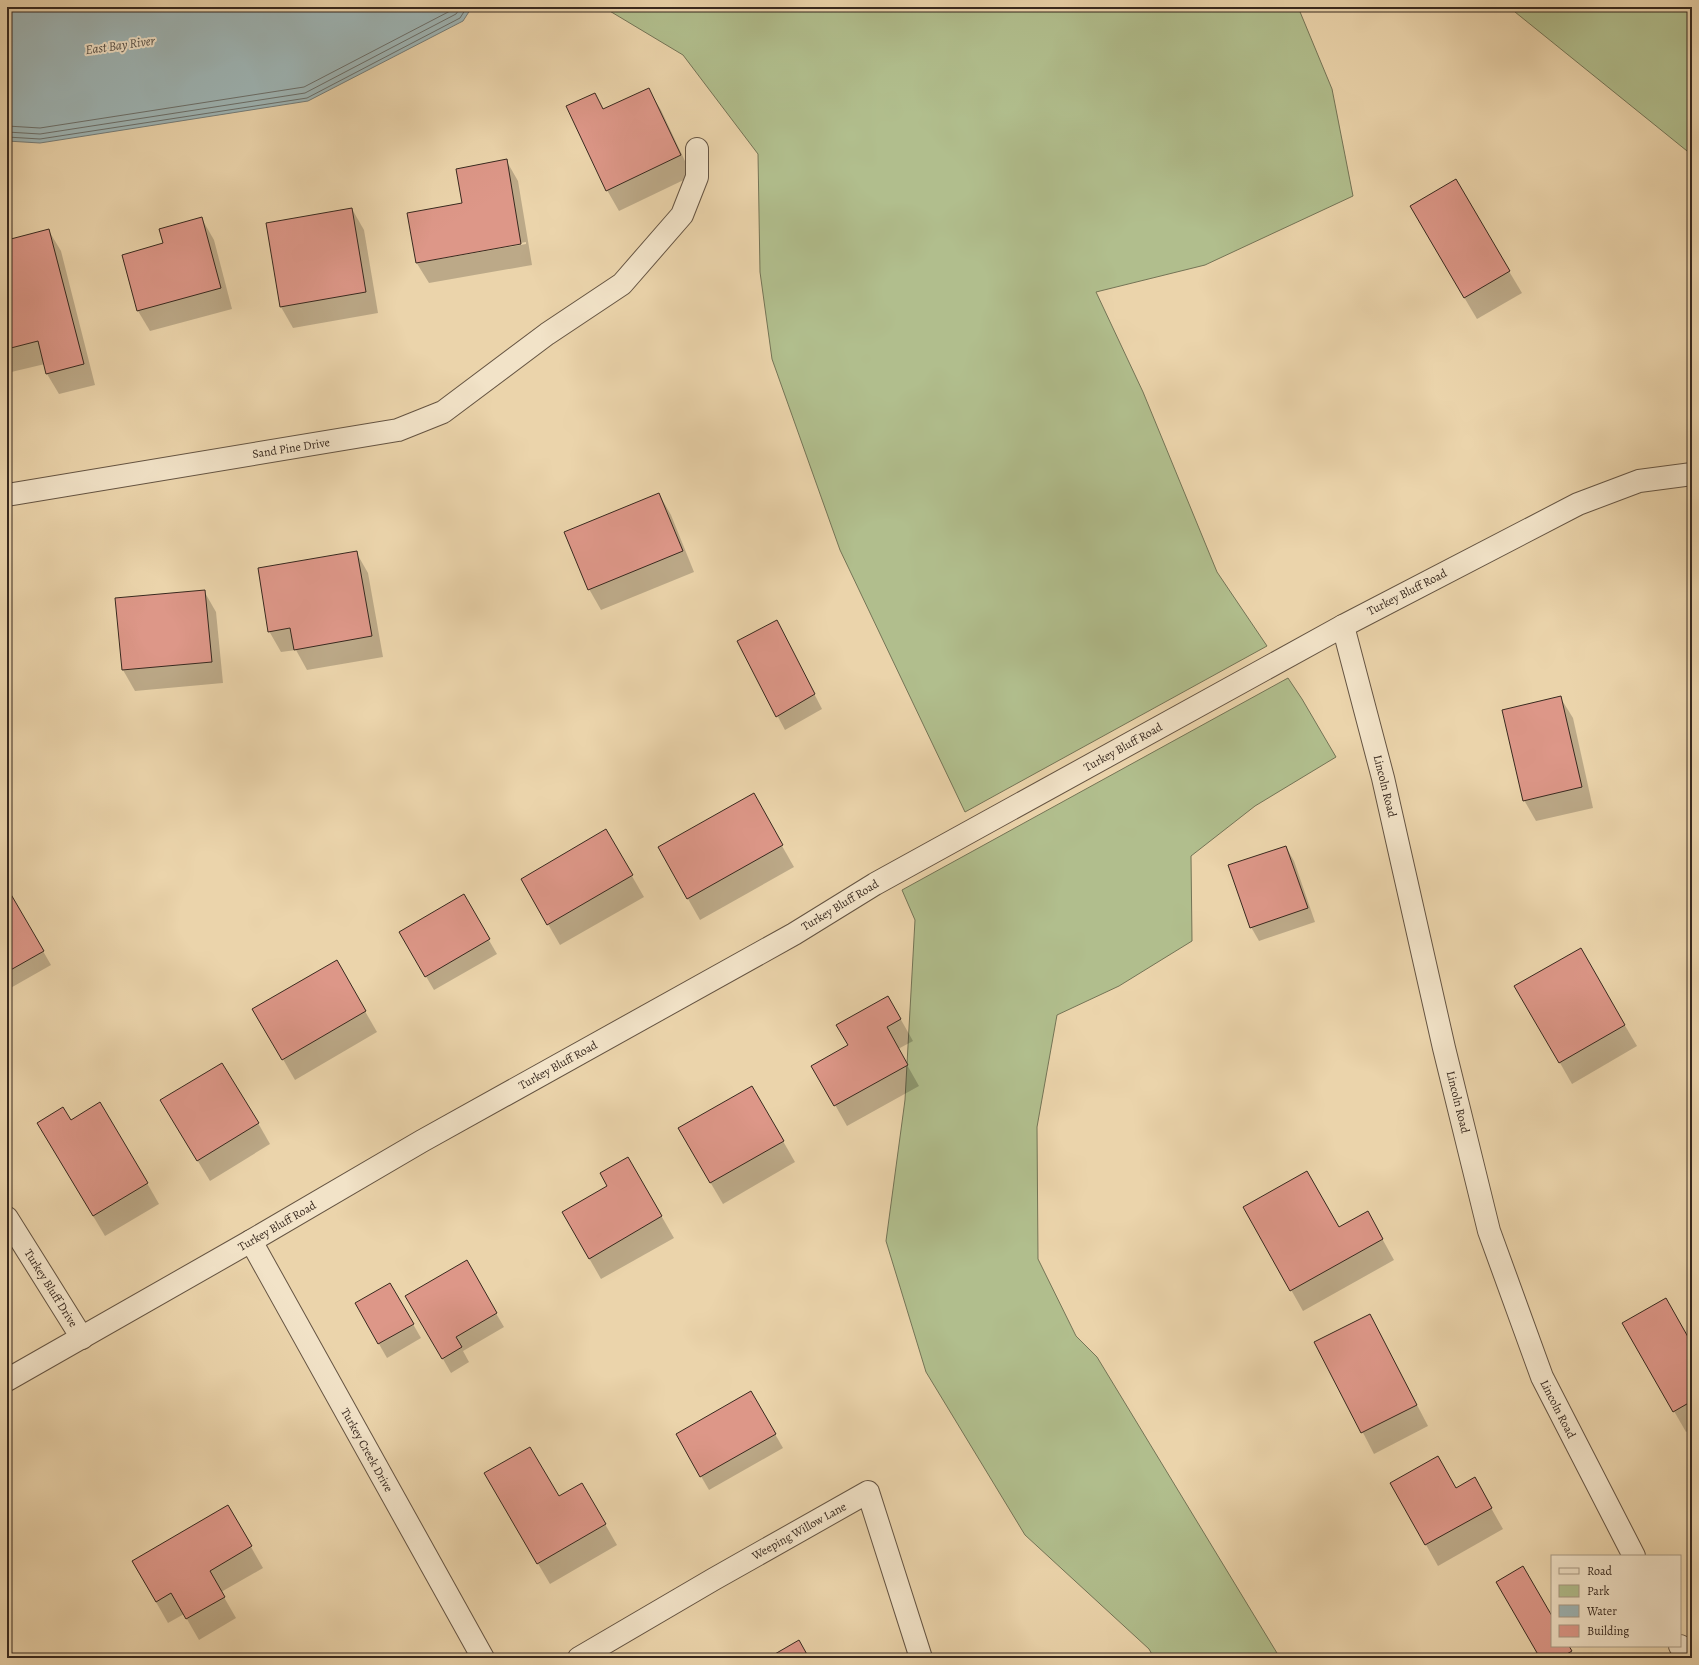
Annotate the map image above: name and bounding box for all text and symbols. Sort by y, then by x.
water label: East Bay River [84,32,156,58]
street label: Sand Pine Drive [251,434,331,462]
street label: Turkey Bluff Road [1364,565,1450,619]
street label: Turkey Bluff Road [1081,718,1166,775]
street label: Lincoln Road [1370,753,1401,819]
street label: Turkey Bluff Road [798,875,882,934]
street label: Turkey Bluff Road [516,1036,601,1093]
street label: Lincoln Road [1443,1069,1474,1135]
street label: Turkey Bluff Road [235,1197,319,1255]
street label: Turkey Bluff Drive [20,1246,82,1330]
street label: Lincoln Road [1536,1377,1580,1442]
street label: Turkey Creek Drive [337,1405,397,1495]
street label: Weeping Willow Lane [748,1498,849,1564]
legend [1551,1555,1681,1647]
text: Road [1587,1563,1613,1579]
text: Park [1587,1583,1610,1599]
text: Water [1586,1603,1617,1619]
text: Building [1587,1623,1629,1639]

